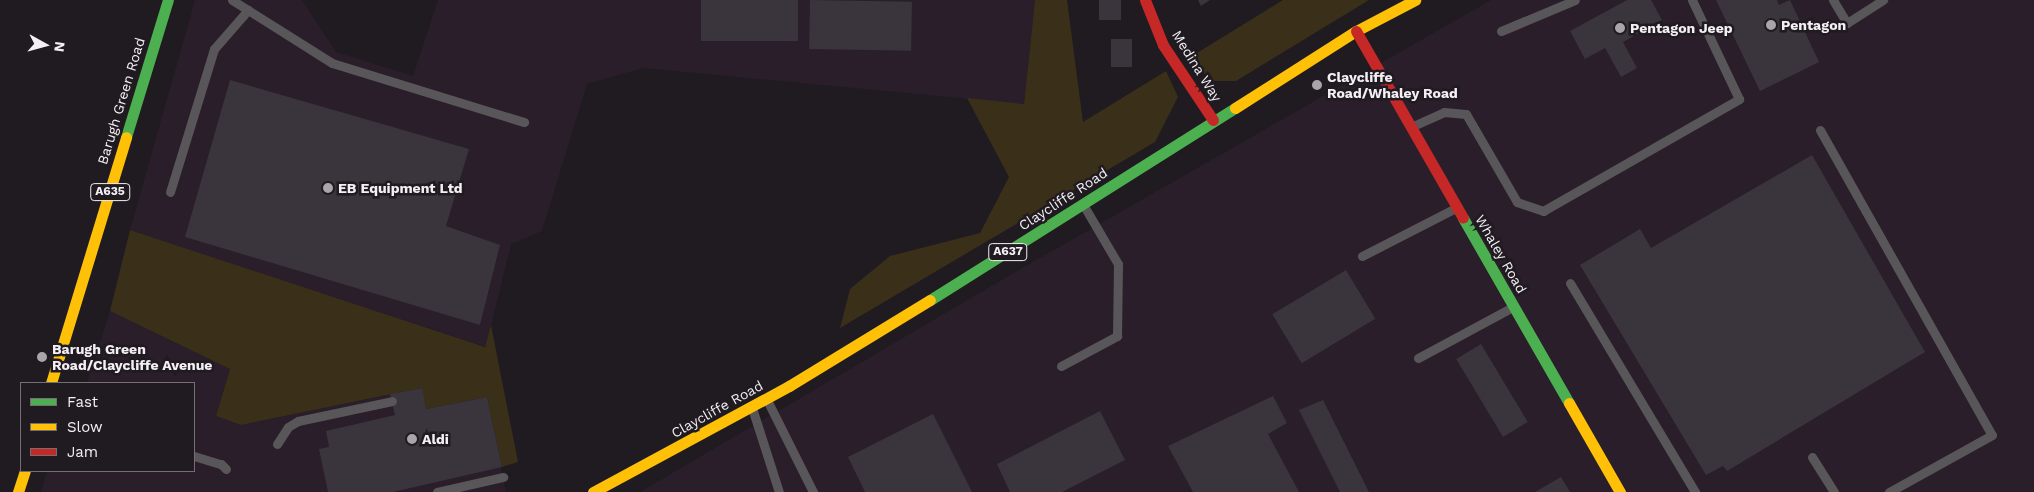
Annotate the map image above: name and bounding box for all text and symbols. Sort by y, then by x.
place label: Pentagon [1781,17,1846,33]
marker: Pentagon [1765,19,1777,31]
north arrow [20,20,70,70]
place label: Pentagon Jeep [1630,20,1733,36]
marker: Pentagon Jeep [1614,22,1626,34]
street label: Medina Way [1168,27,1226,105]
street label: Barugh Green Road [94,36,148,166]
text: N [51,41,68,53]
place label: Claycliffe Road/Whaley Road [1327,69,1458,102]
marker: Claycliffe Road/Whaley Road [1311,79,1323,91]
street label: Claycliffe Road [1016,164,1110,234]
place label: EB Equipment Ltd [338,180,463,196]
road number: A635 [90,182,130,202]
marker: EB Equipment Ltd [322,182,334,194]
street label: Whaley Road [1472,212,1530,296]
road number: A637 [988,242,1028,262]
place label: Barugh Green Road/Claycliffe Avenue [52,341,213,374]
marker: Barugh Green Road/Claycliffe Avenue [36,351,48,363]
street label: Claycliffe Road [668,377,766,441]
legend [20,382,195,472]
text: Fast [67,393,98,411]
text: Slow [67,418,103,436]
place label: Aldi [422,431,449,447]
marker: Aldi [406,433,418,445]
text: Jam [67,443,98,461]

